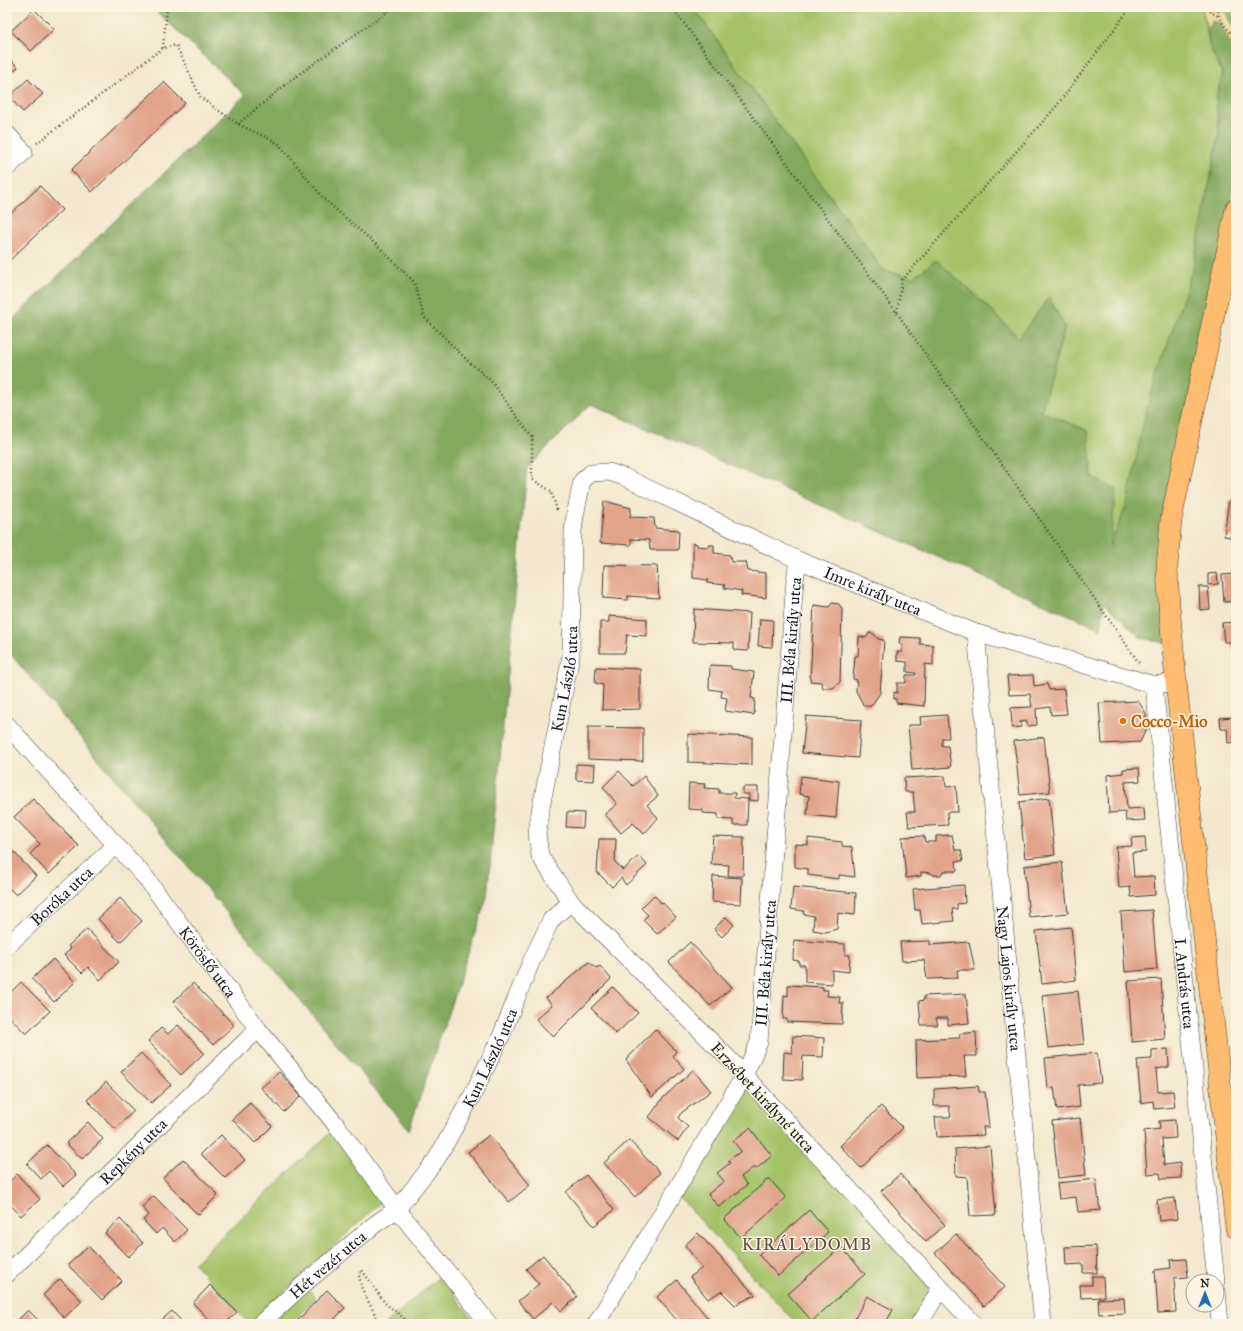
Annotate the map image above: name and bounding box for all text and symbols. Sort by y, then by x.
street label: Imre király utca [821,563,924,620]
street label: III. Béla király utca [776,576,805,704]
street label: Kun László utca [547,626,581,734]
place label: Cocco-Mio [1131,712,1207,731]
marker: Cocco-Mio [1118,716,1128,726]
street label: Boróka utca [27,862,97,930]
street label: III. Béla király utca [751,899,780,1027]
street label: Nagy Lajos király utca [993,905,1026,1052]
street label: Körösfő utca [175,923,240,1002]
street label: I. András utca [1170,937,1199,1030]
street label: Kun László utca [458,1006,521,1111]
street label: Erzsébet királyné utca [707,1038,819,1156]
street label: Repkény utca [96,1114,171,1189]
street label: Hét vezér utca [285,1227,370,1303]
district label: KIRÁLYDOMB [742,1234,872,1255]
north arrow [1185,1273,1225,1313]
text: N [1200,1277,1210,1290]

